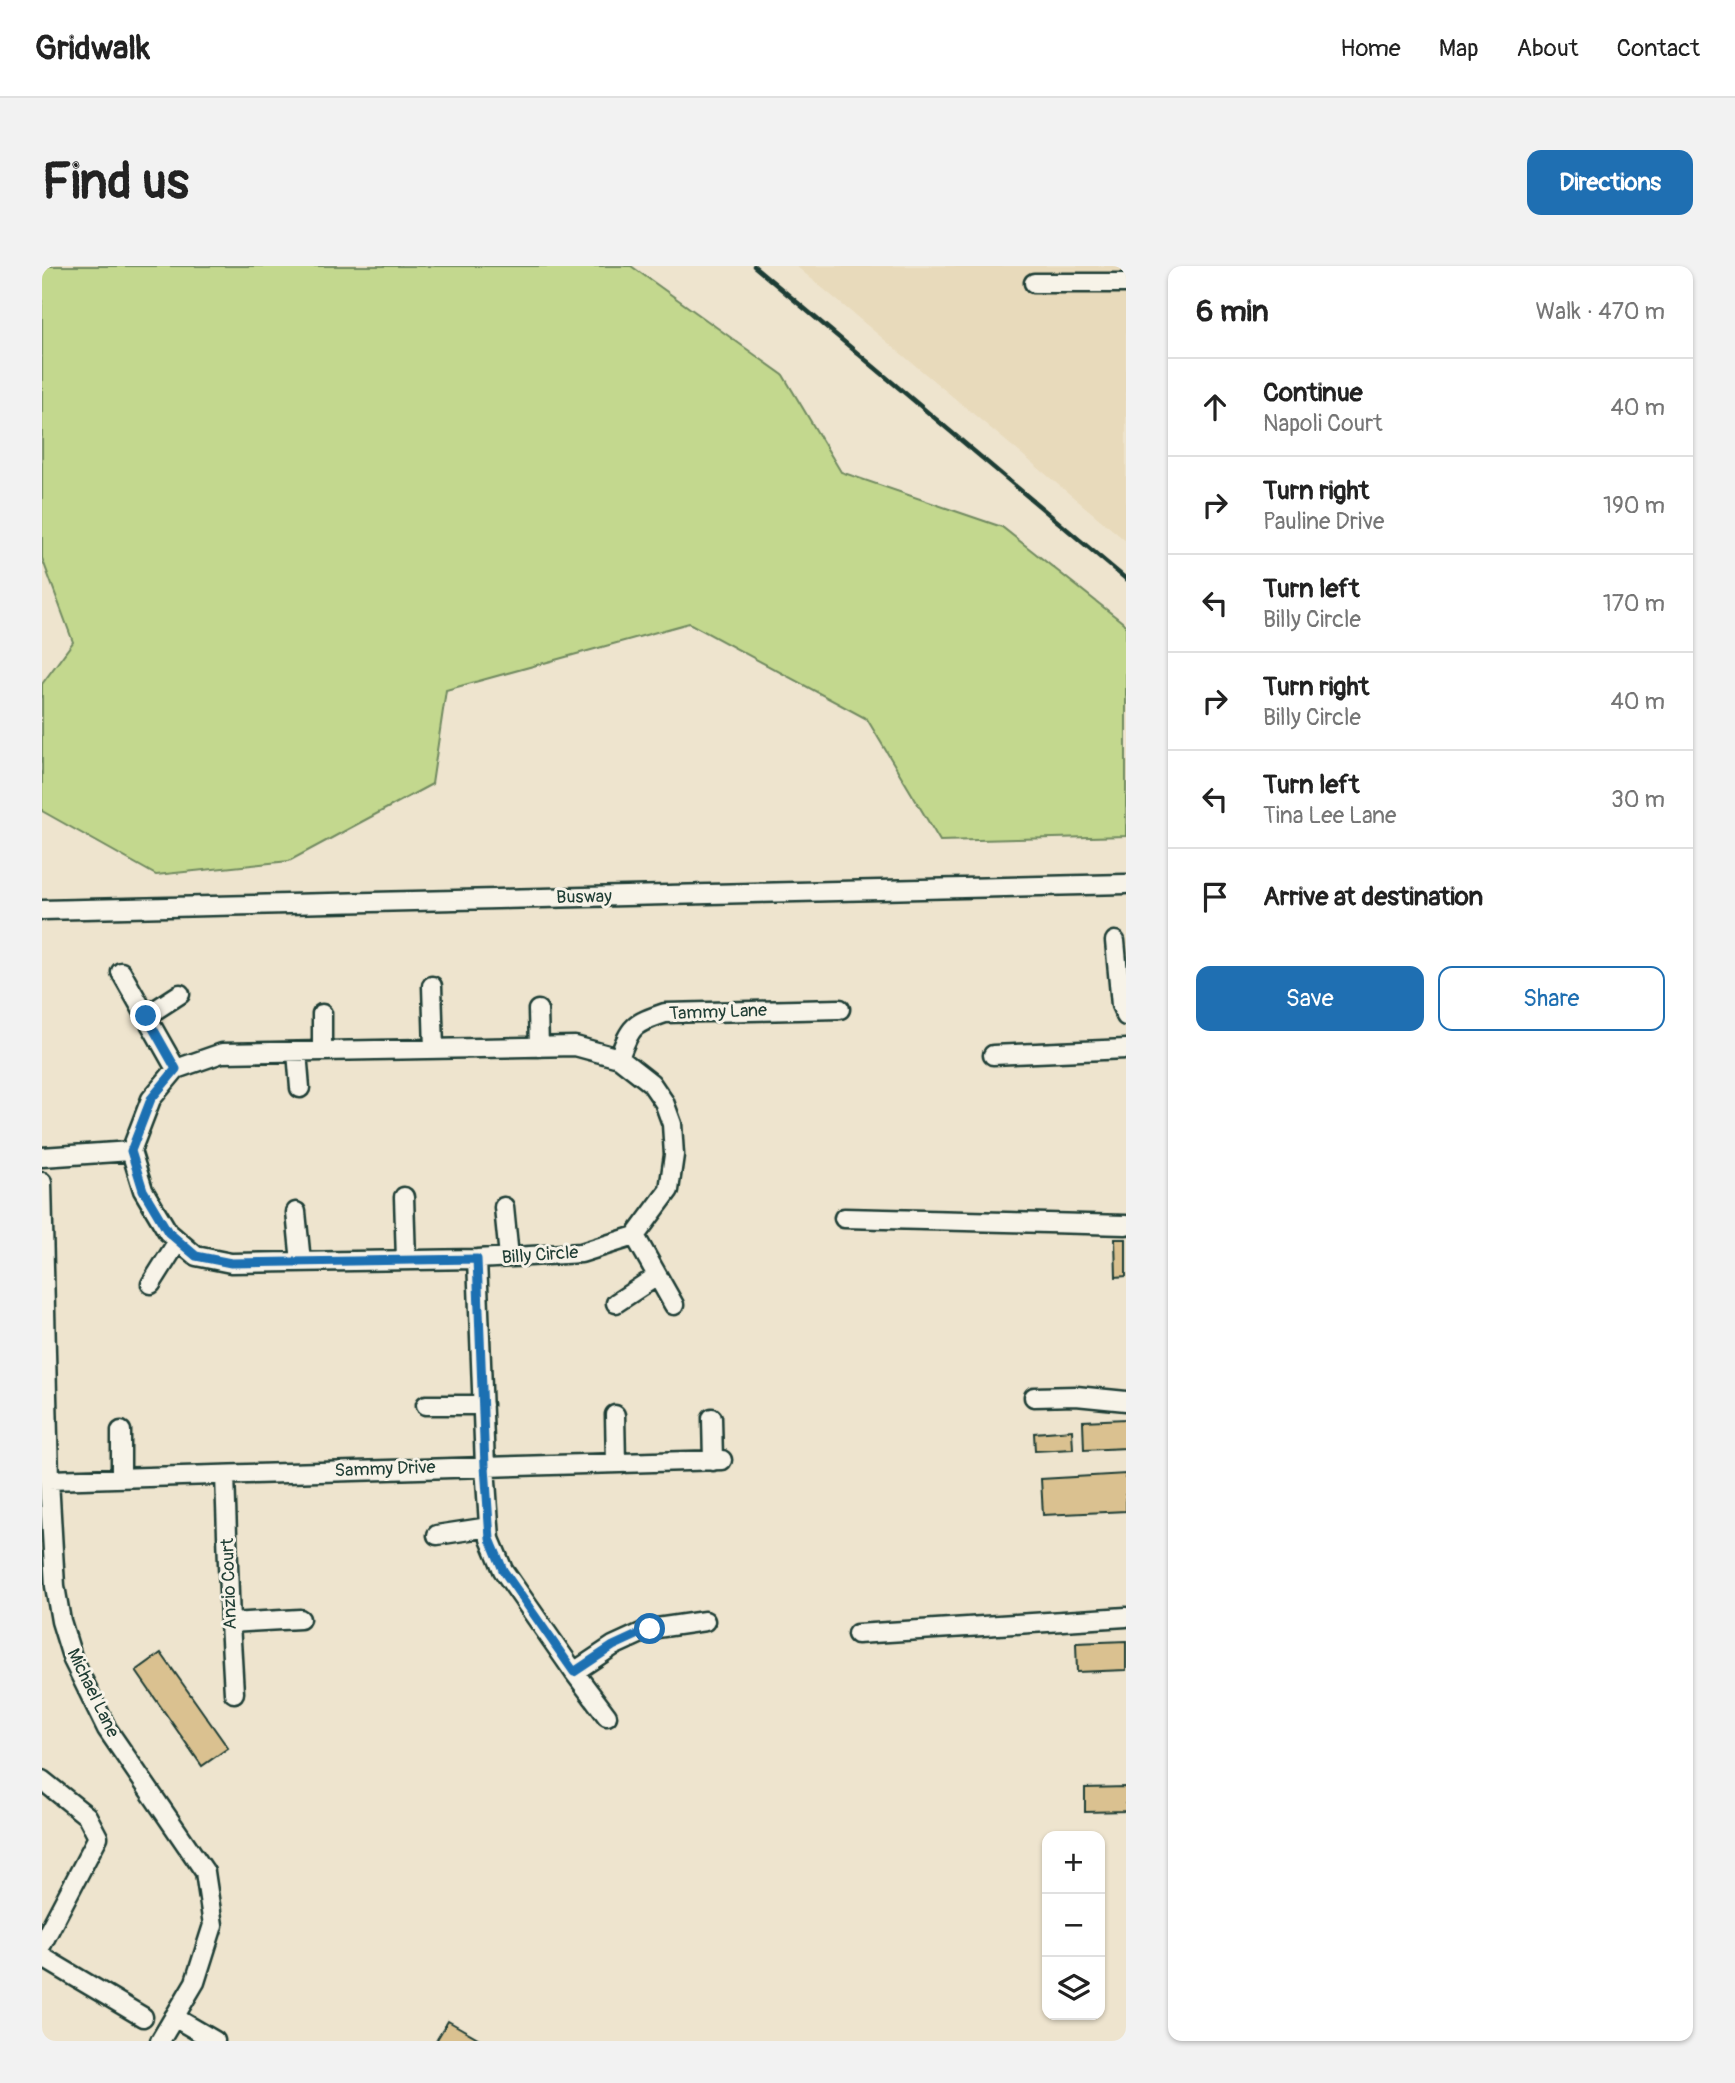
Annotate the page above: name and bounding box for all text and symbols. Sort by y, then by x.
text: Gridwalk [35,28,150,69]
text: Home [1340,34,1401,63]
text: Map [1439,34,1479,63]
text: About [1517,34,1579,63]
text: Contact [1617,34,1700,63]
button: Directions [1527,150,1693,215]
text: Find us [42,152,189,213]
text: 6 min [1196,293,1269,330]
text: Walk · 470 m [1536,297,1665,326]
text: Continue [1263,377,1363,409]
icon: ahead [1196,388,1234,426]
text: 40 m [1611,393,1665,422]
text: Napoli Court [1263,409,1383,438]
text: Turn right [1263,475,1369,507]
icon: right [1196,486,1234,524]
text: 190 m [1603,491,1665,520]
text: Pauline Drive [1263,507,1384,536]
text: Turn left [1263,573,1359,605]
icon: left [1196,584,1234,622]
text: 170 m [1603,589,1665,618]
text: Billy Circle [1263,605,1361,634]
text: Turn right [1263,671,1369,703]
icon: right [1196,682,1234,720]
text: 40 m [1611,687,1665,716]
text: Billy Circle [1263,703,1361,732]
text: Turn left [1263,769,1359,801]
icon: left [1196,780,1234,818]
text: 30 m [1611,785,1665,814]
text: Tina Lee Lane [1263,801,1396,830]
icon: arrive [1196,878,1234,916]
text: Arrive at destination [1263,881,1483,913]
street label: Busway [556,885,612,909]
button: Save [1196,966,1424,1031]
button: Share [1438,966,1665,1031]
street label: Tammy Lane [669,999,767,1025]
route end [130,1000,161,1031]
street label: Billy Circle [501,1241,579,1269]
street label: Sammy Drive [334,1456,436,1482]
street label: Anzio Court [216,1537,242,1630]
route start [634,1613,665,1644]
street label: Michael Lane [62,1645,124,1741]
map controls [1042,1831,1105,2020]
button: + [1042,1831,1105,1894]
button: − [1042,1894,1105,1957]
button: layers [1042,1957,1105,2020]

